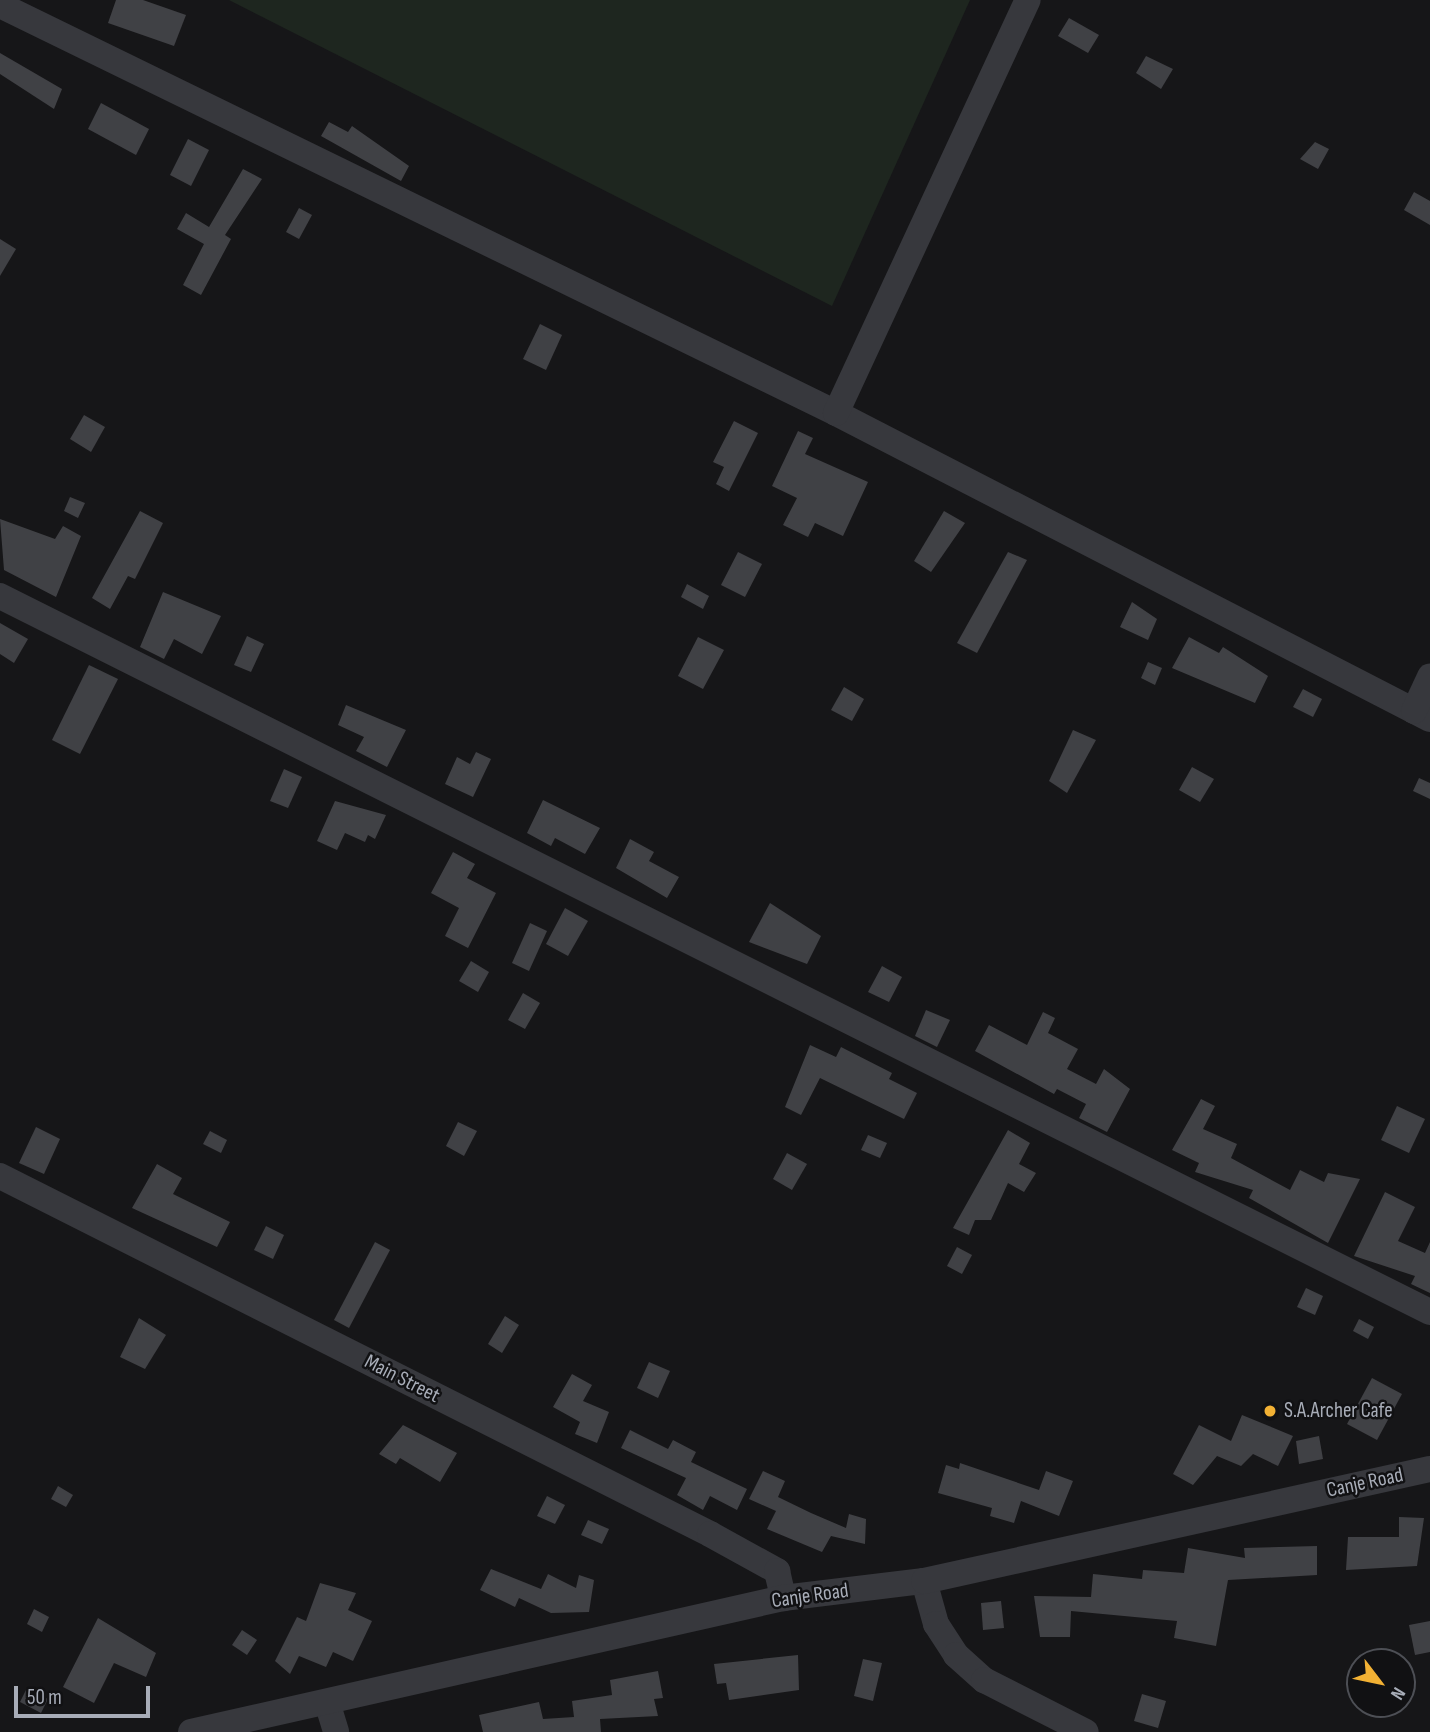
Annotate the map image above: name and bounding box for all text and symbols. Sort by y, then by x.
street label: Main Street [360,1349,444,1409]
place label: S.A.Archer Cafe [1284,1398,1393,1424]
marker: S.A.Archer Cafe [1262,1403,1278,1419]
street label: Canje Road [1325,1463,1405,1503]
street label: Canje Road [770,1578,850,1614]
north arrow [1346,1648,1416,1718]
scale bar [18,1672,154,1716]
text: N [1385,1683,1410,1704]
text: 50 m [27,1685,62,1710]

